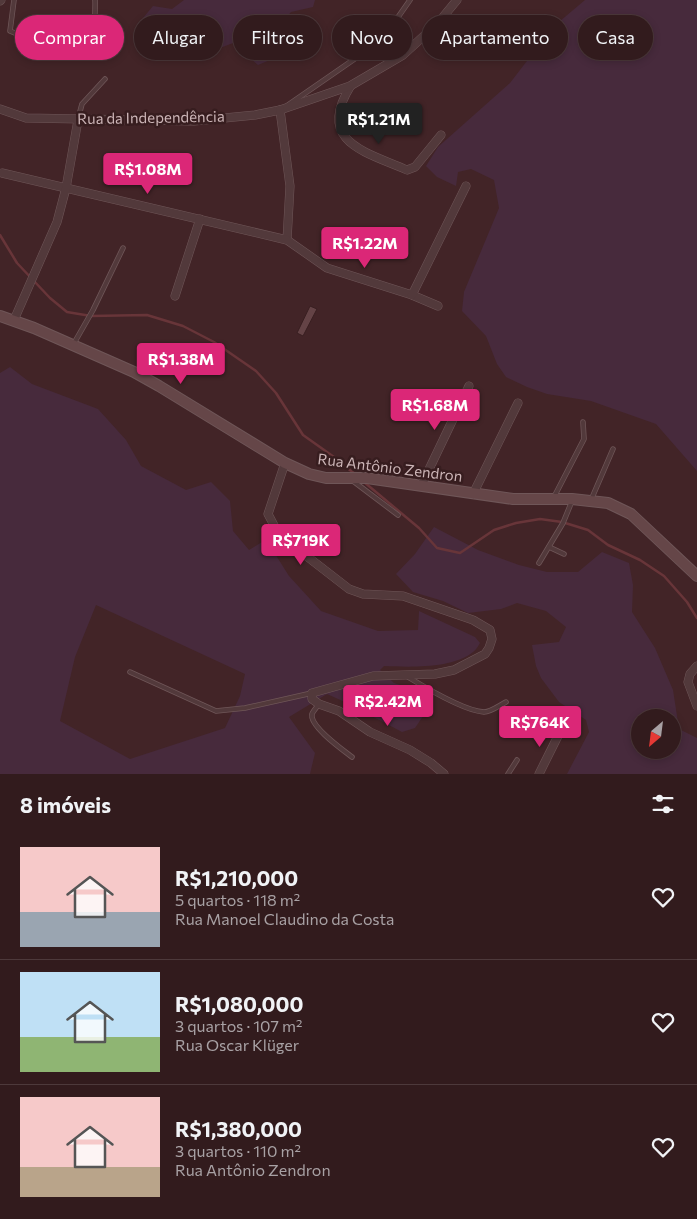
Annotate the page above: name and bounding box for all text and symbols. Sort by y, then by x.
chip: Comprar [15,15,124,60]
chip: Alugar [134,15,223,60]
chip: Filtros [233,15,322,60]
chip: Novo [332,15,412,60]
chip: Apartamento [422,15,568,60]
chip: Casa [578,15,653,60]
pin: R$1.21M [333,102,425,145]
street label: Rua da Independência [77,107,225,127]
text: R$1.21M [347,109,411,128]
pin: R$1.08M [102,152,194,195]
text: R$1.08M [114,159,182,178]
pin: R$1.22M [319,226,411,269]
text: R$1.22M [332,233,398,252]
pin: R$1.38M [135,342,227,385]
text: R$1.38M [148,349,214,368]
pin: R$1.68M [389,388,481,431]
text: R$1.68M [402,395,468,414]
street label: Rua Antônio Zendron [317,449,464,485]
pin: R$719K [260,524,342,566]
text: R$719K [272,530,330,549]
pin: R$2.42M [342,684,434,727]
text: R$2.42M [354,691,422,710]
pin: R$764K [499,706,581,748]
north arrow [631,709,681,759]
map controls [631,709,681,759]
text: R$764K [510,712,570,731]
icon: filters [649,790,677,818]
text: 8 imóveis [20,792,111,817]
text: R$1,210,000 [175,865,298,890]
icon: home [60,867,120,927]
icon: heart [649,883,677,911]
text: 5 quartos · 118 m² [175,890,300,909]
text: Rua Manoel Claudino da Costa [175,909,395,928]
text: R$1,080,000 [175,991,303,1016]
icon: home [60,992,120,1052]
icon: heart [649,1008,677,1036]
text: 3 quartos · 107 m² [175,1016,302,1035]
text: Rua Oscar Klüger [175,1035,299,1054]
text: R$1,380,000 [175,1116,302,1141]
icon: home [60,1117,120,1177]
icon: heart [649,1133,677,1161]
text: 3 quartos · 110 m² [175,1141,301,1160]
text: Rua Antônio Zendron [175,1160,331,1179]

